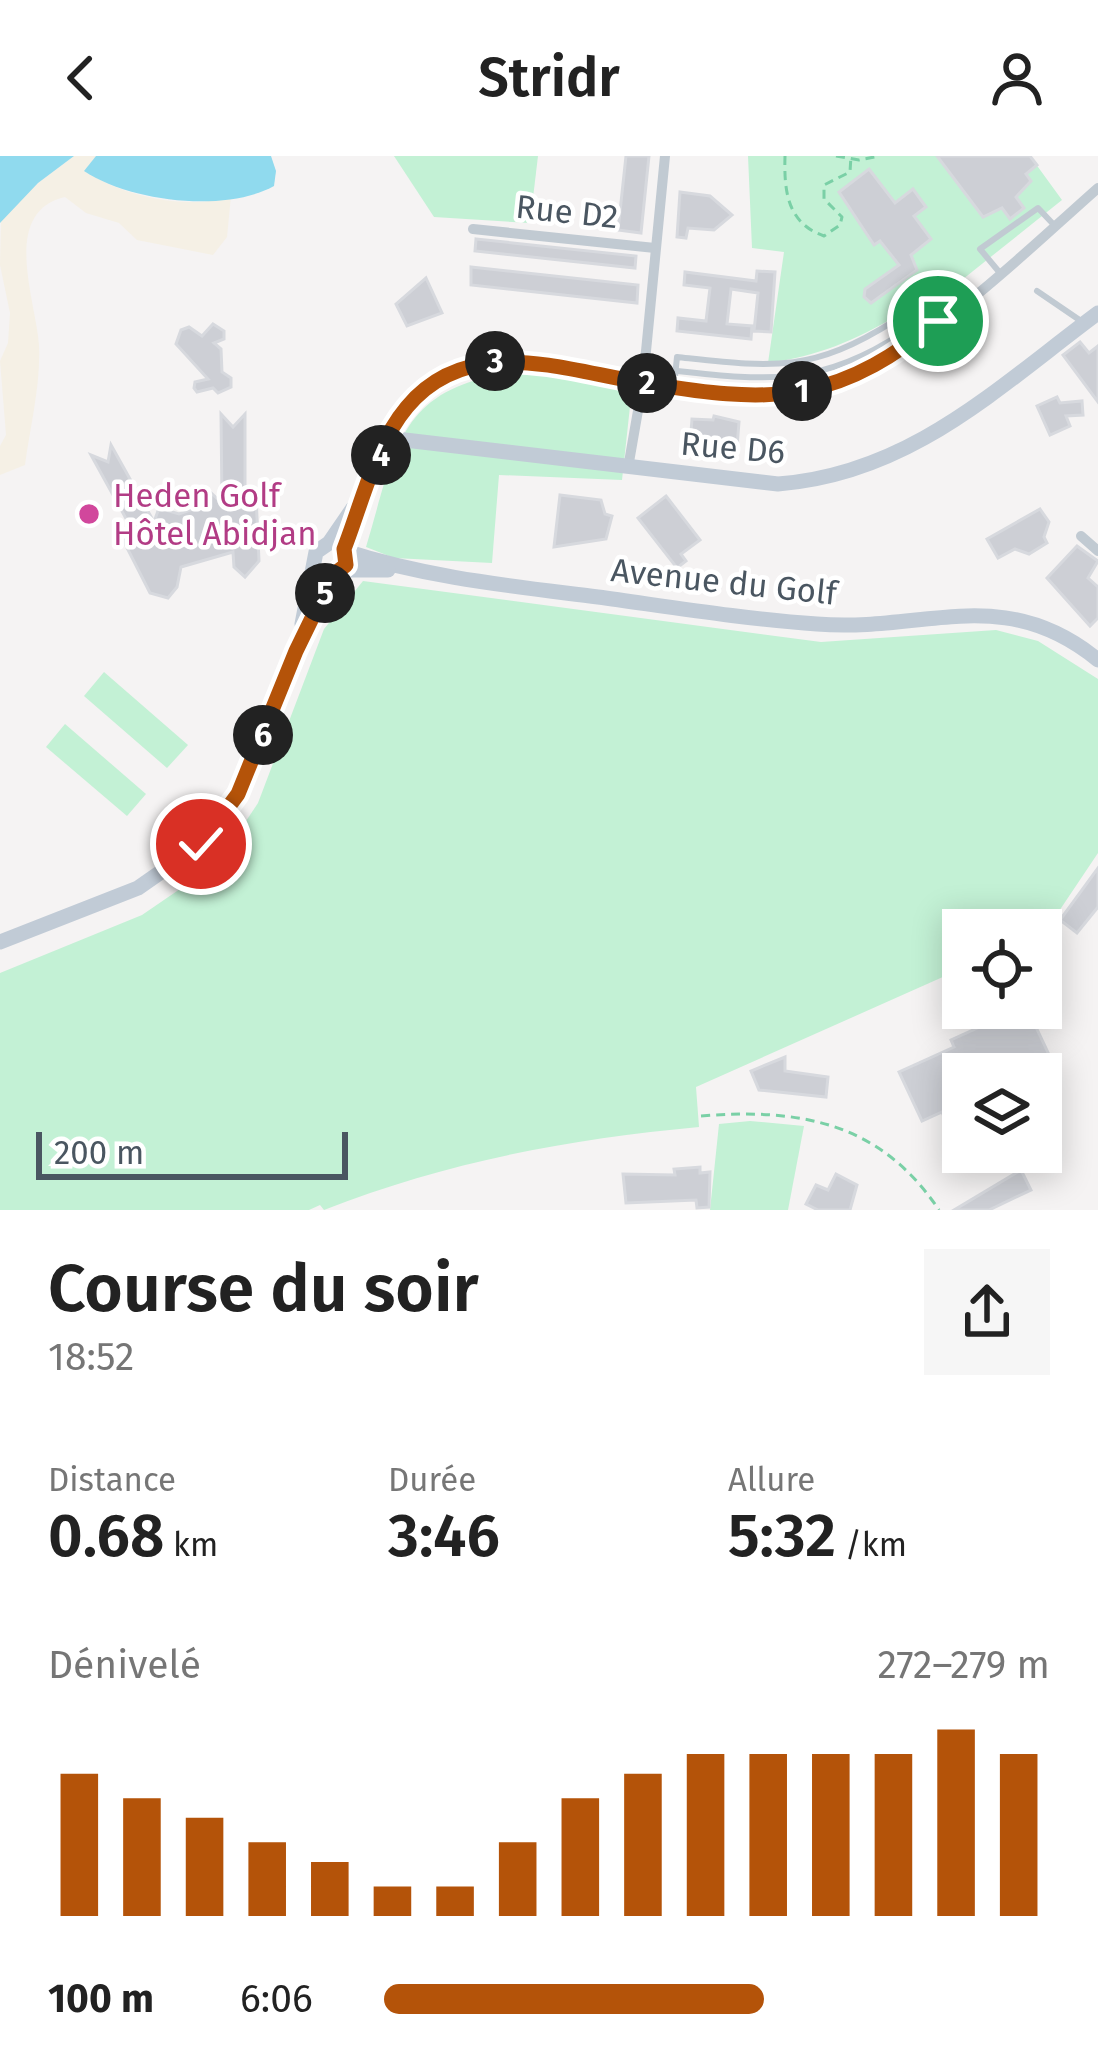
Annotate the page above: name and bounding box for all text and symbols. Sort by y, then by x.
icon: back [48,45,114,111]
icon: person [984,45,1050,111]
text: Stridr [478,46,620,110]
street label: Rue D2 [514,187,620,237]
pin [887,270,989,372]
icon: arrive [905,288,971,354]
pin: 3 [465,331,525,391]
text: 3 [486,341,504,381]
pin: 2 [617,353,677,413]
pin: 1 [772,361,832,421]
text: 2 [638,363,656,403]
text: 1 [794,371,810,411]
street label: Rue D6 [679,424,787,472]
pin: 4 [351,425,411,485]
text: 4 [372,435,390,475]
place label: Heden Golf Hôtel Abidjan [113,476,317,554]
marker: Heden Golf Hôtel Abidjan [76,501,102,527]
street label: Avenue du Golf [609,550,842,614]
pin: 5 [295,563,355,623]
text: 5 [316,573,334,613]
pin: 6 [233,705,293,765]
text: 6 [254,715,272,755]
pin [150,793,252,895]
icon: check [168,811,234,877]
map controls [942,909,1062,1173]
button: locate [942,909,1062,1029]
button: layers [942,1053,1062,1173]
scale bar [36,1126,348,1179]
text: 200 m [54,1133,144,1173]
text: Course du soir [48,1249,479,1328]
button: share [924,1249,1050,1375]
text: 18:52 [48,1334,134,1380]
text: Distance [48,1460,176,1500]
text: Durée [388,1460,476,1500]
text: Allure [728,1460,815,1500]
text: 0.68 [48,1500,164,1572]
text: 3:46 [388,1500,500,1572]
text: 5:32 [728,1500,836,1572]
text: km [164,1525,218,1565]
text: /km [836,1525,907,1565]
text: Dénivelé [48,1642,201,1688]
text: 272–279 m [877,1642,1050,1688]
text: 100 m [48,1976,154,2022]
text: 6:06 [240,1976,313,2022]

